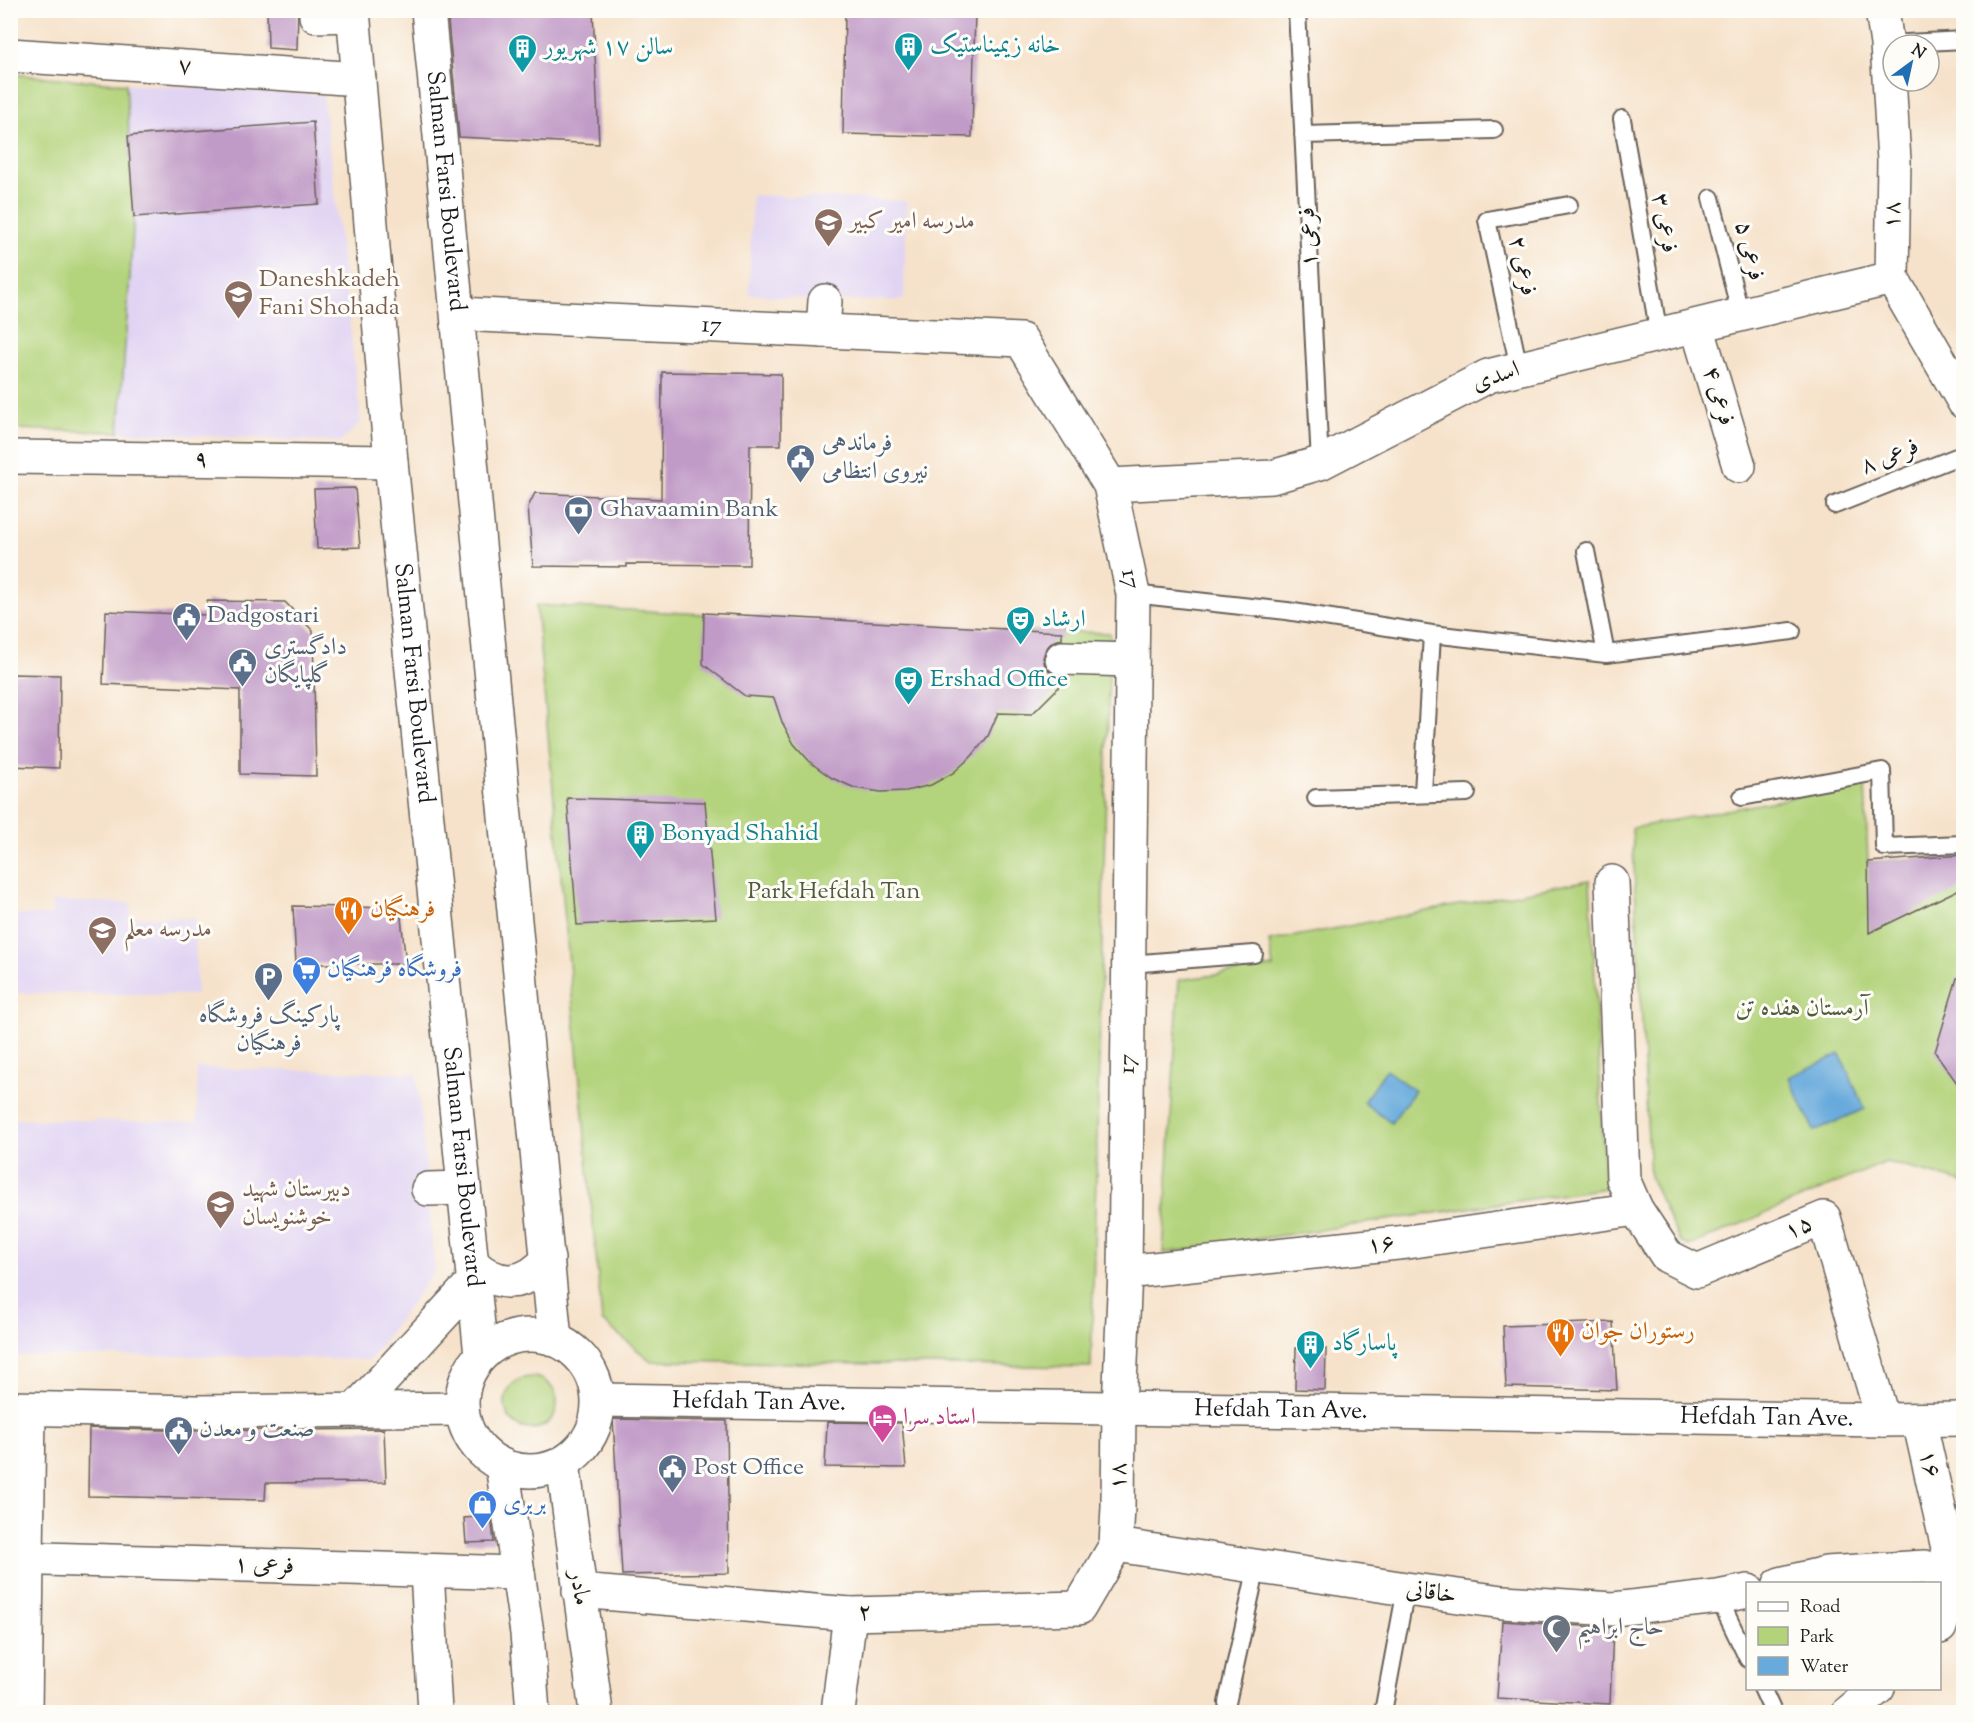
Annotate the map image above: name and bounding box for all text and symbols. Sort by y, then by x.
place label: خانه زیمیناستیک [930,29,1061,63]
building icon: خانه زیمیناستیک [893,30,925,72]
place label: سالن ۱۷ شهریور [542,31,673,65]
building icon: سالن ۱۷ شهریور [507,32,539,74]
north arrow [1881,33,1941,93]
text: N [1906,39,1930,66]
street label: ۷ [177,50,193,84]
street label: Salman Farsi Boulevard [417,69,474,314]
street label: فرعی ۳ [1642,190,1686,256]
street label: ۱۸ [1876,201,1910,229]
place label: مدرسه امیر کبیر [846,205,975,239]
school or university icon: مدرسه امیر کبیر [812,206,844,248]
street label: فرعی ۱ [1290,206,1328,268]
street label: فرعی ۵ [1725,218,1773,284]
street label: فرعی ۲ [1499,233,1545,299]
place label: Daneshkadeh Fani Shohada [259,263,400,325]
school or university icon: Daneshkadeh Fani Shohada [222,278,254,320]
street label: 17 [701,308,723,343]
street label: اسدی [1468,353,1524,401]
street label: فرعی ۴ [1693,362,1743,430]
place label: فرماندهی نیروی انتظامی [822,427,928,489]
street label: فرعی ۸ [1856,430,1924,484]
public building icon: فرماندهی نیروی انتظامی [785,442,817,484]
street label: ۹ [194,443,208,477]
place label: Ghavaamin Bank [600,493,779,527]
bank icon: Ghavaamin Bank [563,494,595,536]
street label: Salman Farsi Boulevard [384,561,442,806]
street label: 17 [1111,566,1149,593]
place label: Dadgostari [207,599,319,633]
public building icon: Dadgostari [170,600,202,642]
place label: ارشاد [1041,603,1086,637]
theatre icon: ارشاد [1004,604,1036,646]
place label: دادگستری گلپایگان [264,631,347,693]
public building icon: دادگستری گلپایگان [227,646,259,688]
place label: Ershad Office [930,663,1068,697]
theatre icon: Ershad Office [893,664,925,706]
place label: Bonyad Shahid [662,817,819,851]
building icon: Bonyad Shahid [625,818,657,860]
park label: Park Hefdah Tan [748,875,920,909]
place label: فرهنگیان [370,893,435,927]
restaurant icon: فرهنگیان [333,894,365,936]
place label: مدرسه معلم [124,913,212,952]
school or university icon: مدرسه معلم [87,914,119,956]
place label: فروشگاه فرهنگیان [327,953,462,987]
supermarket icon: فروشگاه فرهنگیان [290,954,322,996]
parking icon: پارکینگ فروشگاه فرهنگیان [253,960,285,1002]
park label: آرمستان هفده تن [1735,992,1871,1026]
place label: پارکینگ فروشگاه فرهنگیان [199,999,341,1061]
street label: Salman Farsi Boulevard [433,1045,491,1289]
street label: 17 [1111,1054,1145,1074]
place label: دبیرستان شهید خوشنویسان [242,1173,351,1235]
school or university icon: دبیرستان شهید خوشنویسان [205,1188,237,1230]
street label: ۱۵ [1779,1207,1819,1249]
street label: ۱۶ [1365,1227,1397,1263]
place label: رستوران جوان [1581,1315,1695,1349]
restaurant icon: رستوران جوان [1544,1316,1576,1358]
place label: پاسارگاد [1332,1327,1398,1361]
building icon: پاسارگاد [1295,1328,1327,1370]
street label: Hefdah Tan Ave. [672,1384,846,1421]
street label: Hefdah Tan Ave. [1194,1392,1368,1429]
street label: Hefdah Tan Ave. [1680,1400,1854,1437]
place label: استاد سرا [903,1401,976,1435]
hotel icon: استاد سرا [866,1402,898,1444]
place label: صنعت و معدن [199,1413,315,1447]
public building icon: صنعت و معدن [162,1414,194,1456]
street label: ۱۶ [1909,1446,1949,1482]
place label: Post Office [694,1451,804,1485]
public building icon: Post Office [657,1452,689,1494]
street label: ۱۸ [1102,1462,1136,1490]
place label: بربری [503,1487,546,1521]
shop icon: بربری [466,1488,498,1530]
street label: فرعی ۱ [233,1548,295,1584]
street label: مادر [559,1566,598,1608]
street label: خاقانی [1404,1573,1458,1613]
legend [1746,1582,1941,1690]
text: Road [1800,1595,1840,1621]
street label: ۲ [858,1596,872,1630]
place label: حاج ابراهیم [1577,1611,1664,1650]
mosque icon: حاج ابراهیم [1540,1612,1572,1654]
text: Park [1800,1625,1835,1651]
text: Water [1800,1655,1849,1681]

